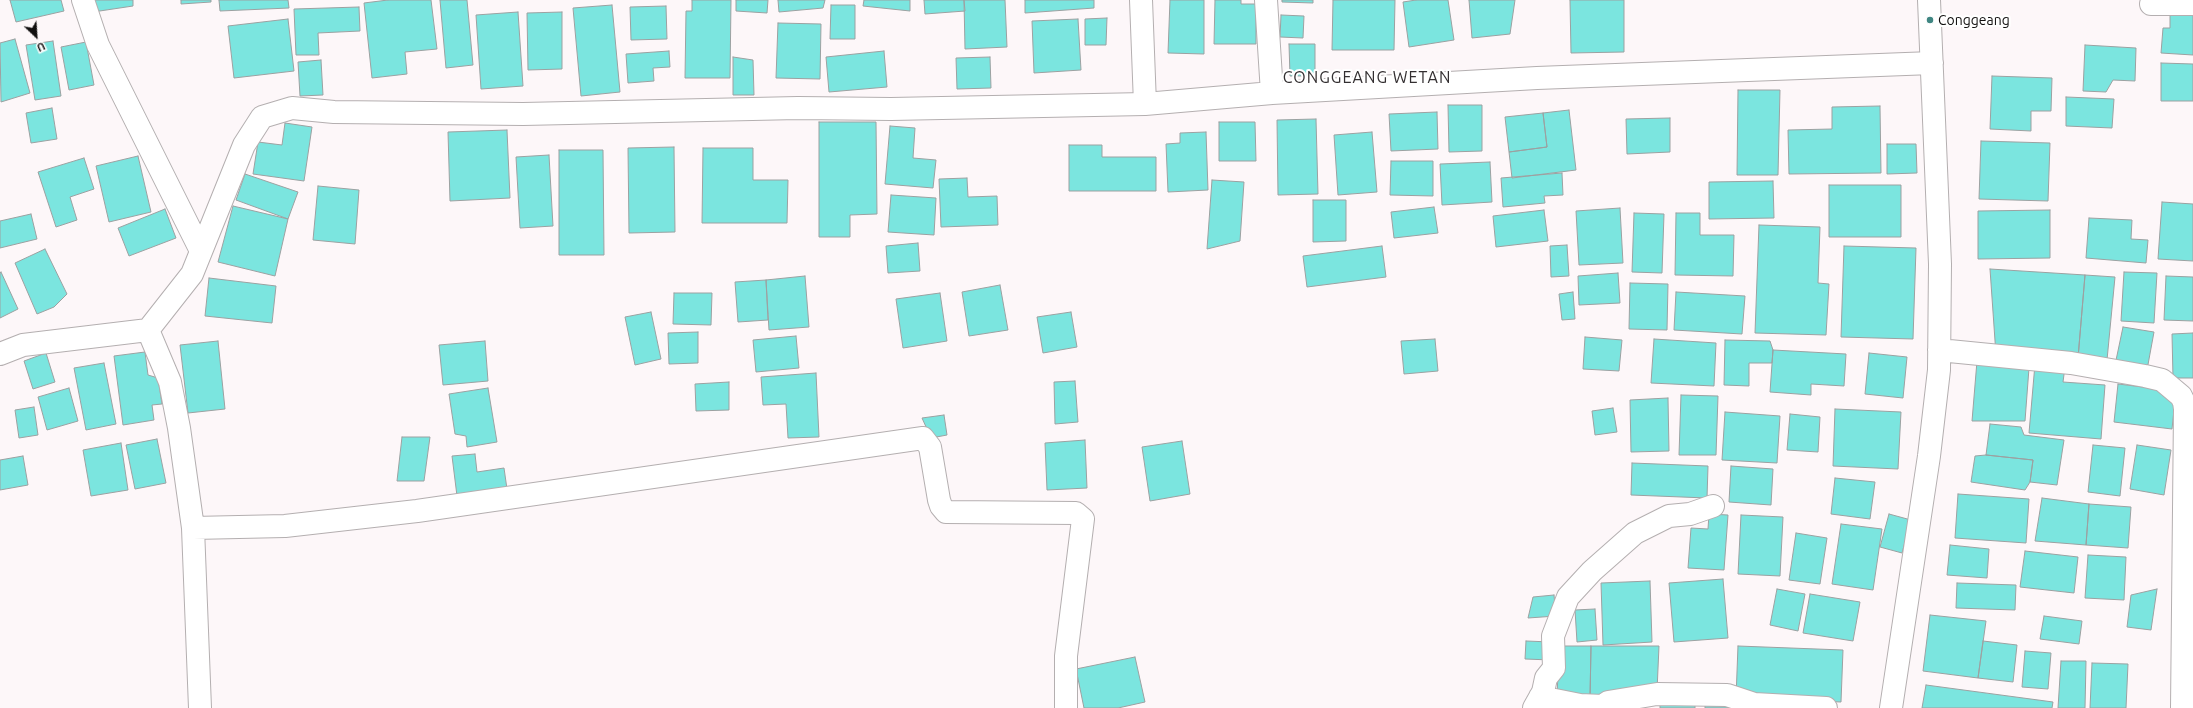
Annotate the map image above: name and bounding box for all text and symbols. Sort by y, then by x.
place label: Conggeang [1938,12,2010,28]
marker: Conggeang [1925,15,1935,25]
north arrow [16,16,56,56]
text: U [35,40,47,54]
district label: CONGGEANG WETAN [1283,68,1451,88]

